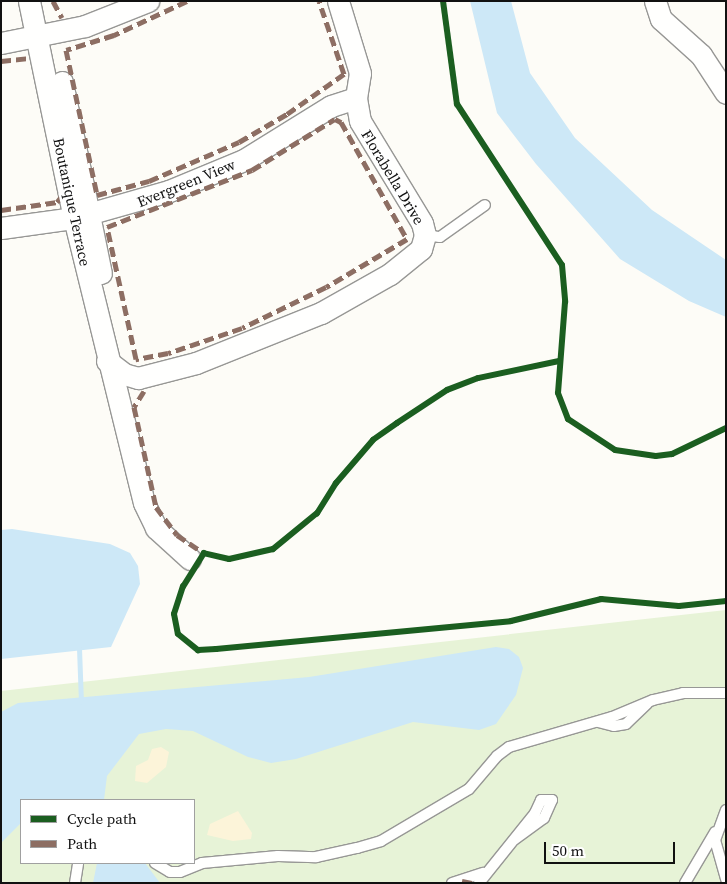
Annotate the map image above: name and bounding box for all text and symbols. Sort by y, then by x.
street label: Florabella Drive [358,126,428,228]
street label: Boutanique Terrace [50,136,94,268]
street label: Evergreen View [134,155,238,211]
legend [20,799,195,864]
text: Cycle path [67,808,137,829]
scale bar [547,832,678,864]
text: Path [67,833,97,854]
text: 50 m [552,840,584,861]

